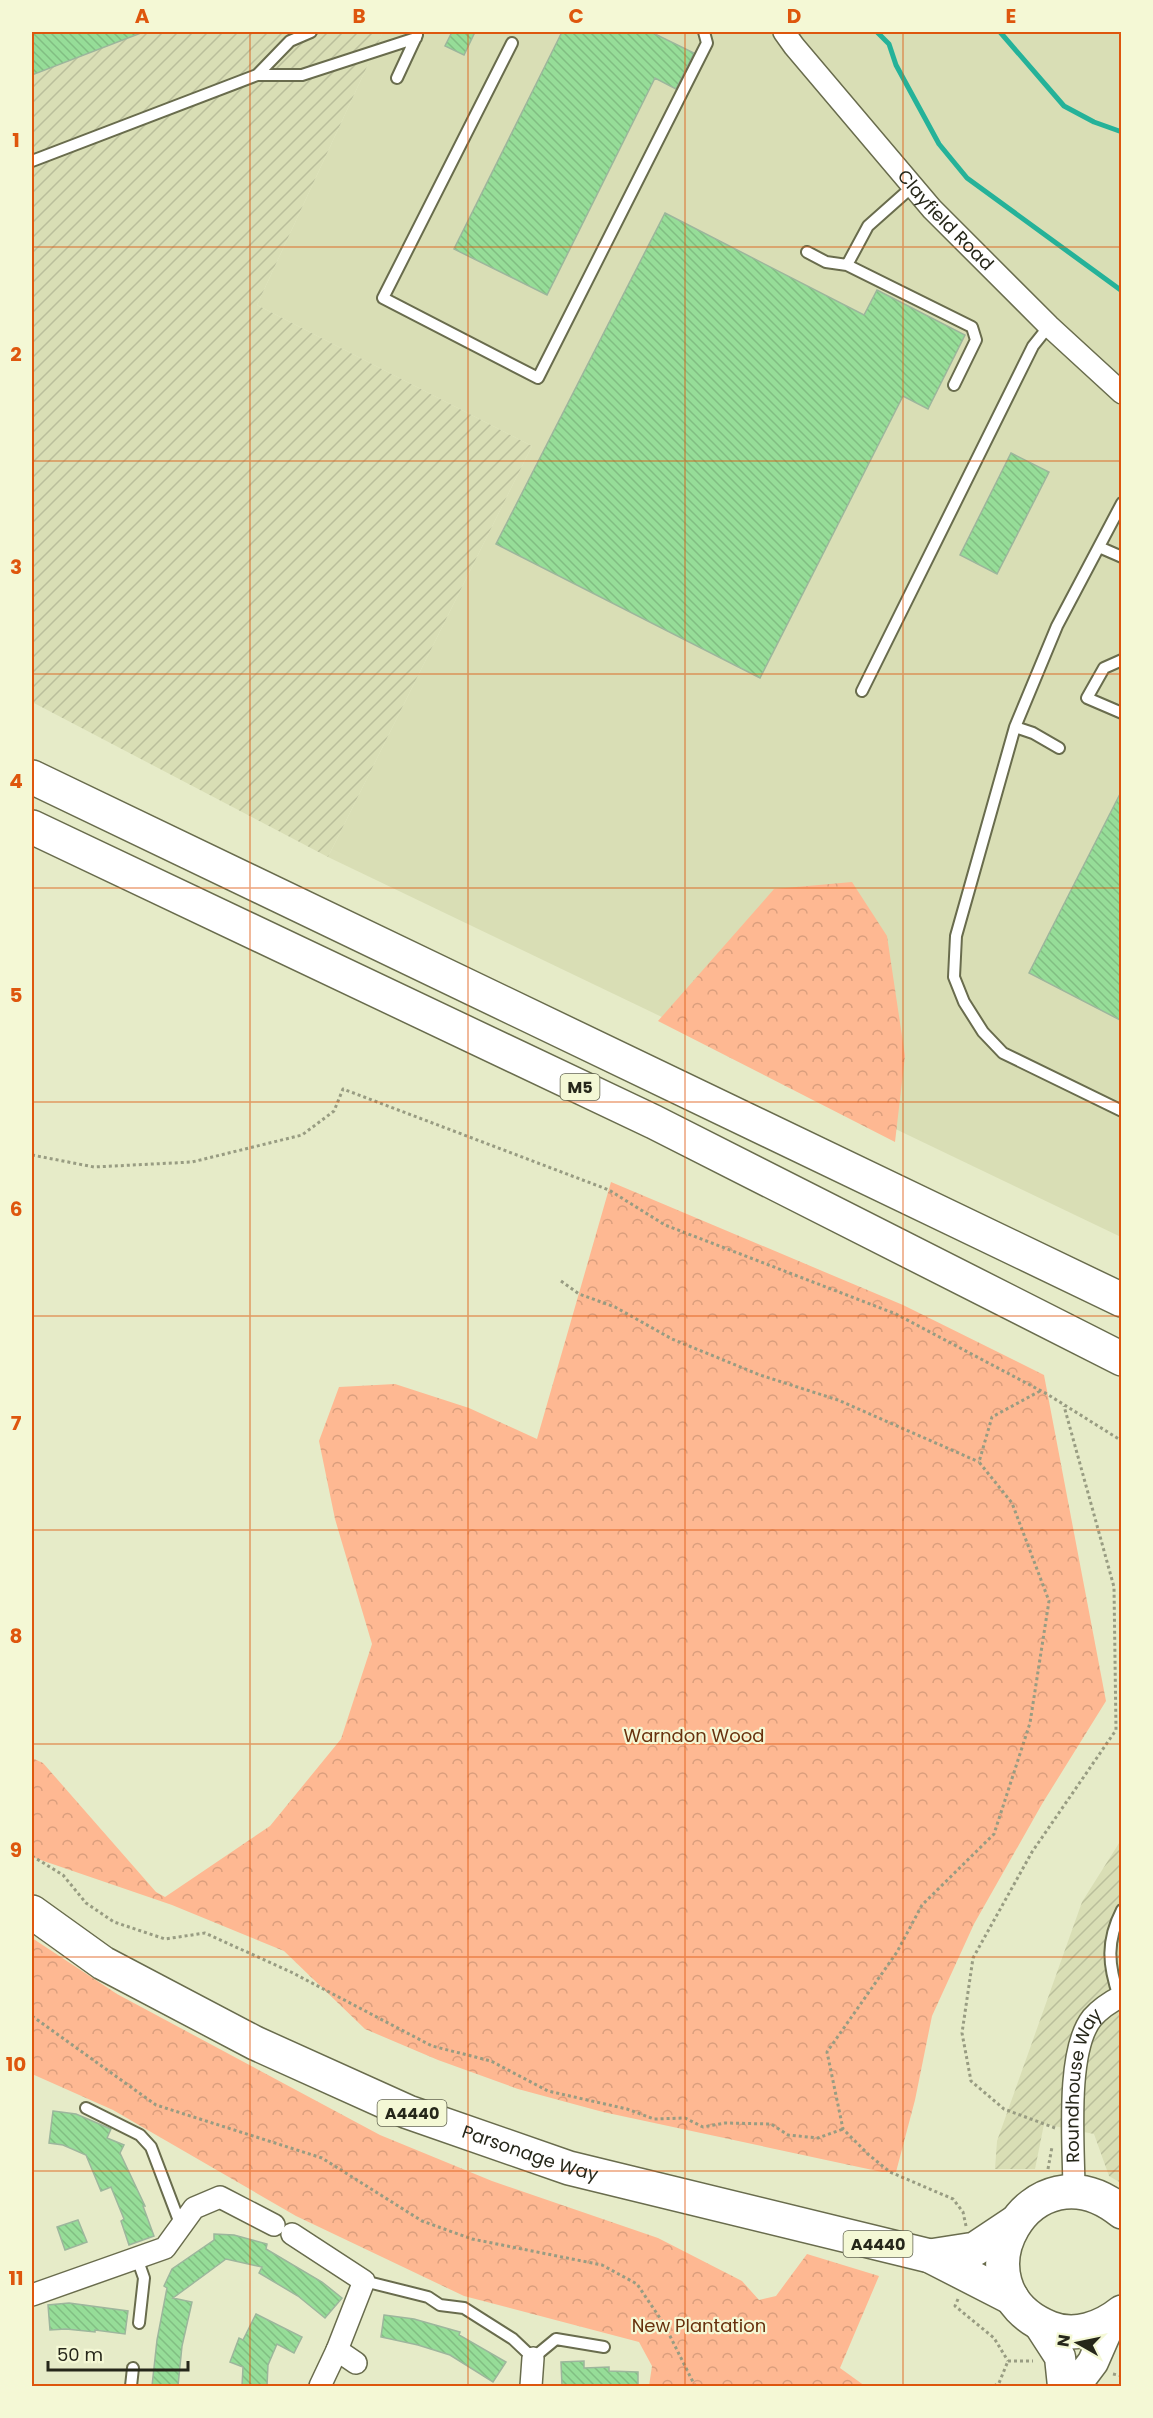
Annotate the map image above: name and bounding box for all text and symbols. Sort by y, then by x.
text: A [135,2,150,30]
text: B [352,2,366,30]
text: C [568,2,584,30]
text: D [787,2,801,30]
text: E [1006,2,1016,30]
text: 1 [12,126,20,154]
street label: Clayfield Road [892,164,999,276]
text: 2 [10,340,22,368]
text: 3 [10,553,22,581]
text: 4 [9,767,23,795]
text: 5 [10,981,23,1009]
road number: M5 [560,1074,600,1100]
text: 6 [10,1195,22,1223]
text: 7 [11,1409,22,1437]
text: 8 [10,1622,22,1650]
park label: Warndon Wood [624,1723,764,1748]
text: 9 [10,1836,22,1864]
street label: Roundhouse Way [1060,2002,1107,2163]
text: 10 [6,2050,26,2078]
road number: A4440 [378,2100,446,2126]
street label: Parsonage Way [459,2119,601,2187]
road number: A4440 [844,2231,912,2257]
text: 11 [8,2264,24,2292]
park label: New Plantation [632,2313,766,2338]
north arrow [1048,2313,1108,2373]
text: N [1051,2333,1076,2348]
scale bar [48,2334,188,2372]
text: 50 m [57,2342,103,2367]

